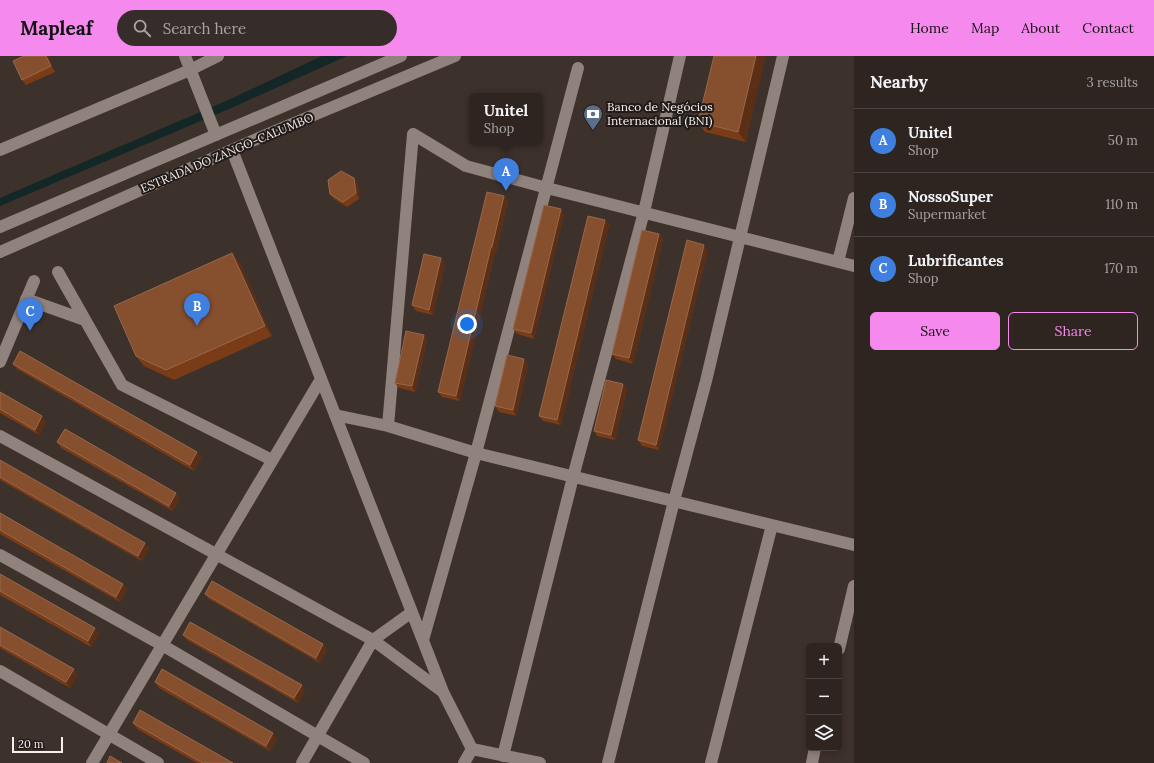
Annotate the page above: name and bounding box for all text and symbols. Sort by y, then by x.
search box [117,10,397,46]
text: Mapleaf [20,16,93,40]
icon: search [131,17,153,39]
text: Search here [163,19,246,38]
text: Home [910,19,949,37]
text: Map [971,19,999,37]
text: About [1021,19,1060,37]
text: Contact [1082,19,1134,37]
text: Nearby [870,71,928,93]
text: 3 results [1086,74,1138,91]
popup [469,93,543,145]
place label: Banco de Negócios Internacional (BNI) [607,99,713,129]
text: Unitel [484,101,528,120]
bank icon: Banco de Negócios Internacional (BNI) [582,103,604,131]
street label: ESTRADA DO ZANGO-CALUMBO [138,109,316,196]
text: Shop [484,120,514,137]
text: Unitel [908,123,952,142]
text: A [879,132,887,149]
text: 50 m [1108,132,1138,149]
text: Shop [908,142,939,159]
pin: A [493,158,519,191]
text: NossoSuper [908,187,993,206]
text: B [879,196,887,213]
text: 110 m [1105,196,1138,213]
text: Supermarket [908,206,986,223]
text: Lubrificantes [908,251,1004,270]
text: C [879,260,887,277]
text: 170 m [1104,260,1138,277]
text: Shop [908,270,939,287]
pin: B [184,293,210,326]
pin: C [17,298,43,331]
button: Save [870,312,1000,350]
button: Share [1008,312,1138,350]
your location [457,314,477,334]
map controls [806,643,842,751]
button: + [806,643,842,679]
button: − [806,679,842,715]
button: layers [806,715,842,751]
scale bar [12,735,63,754]
text: 20 m [18,737,43,751]

